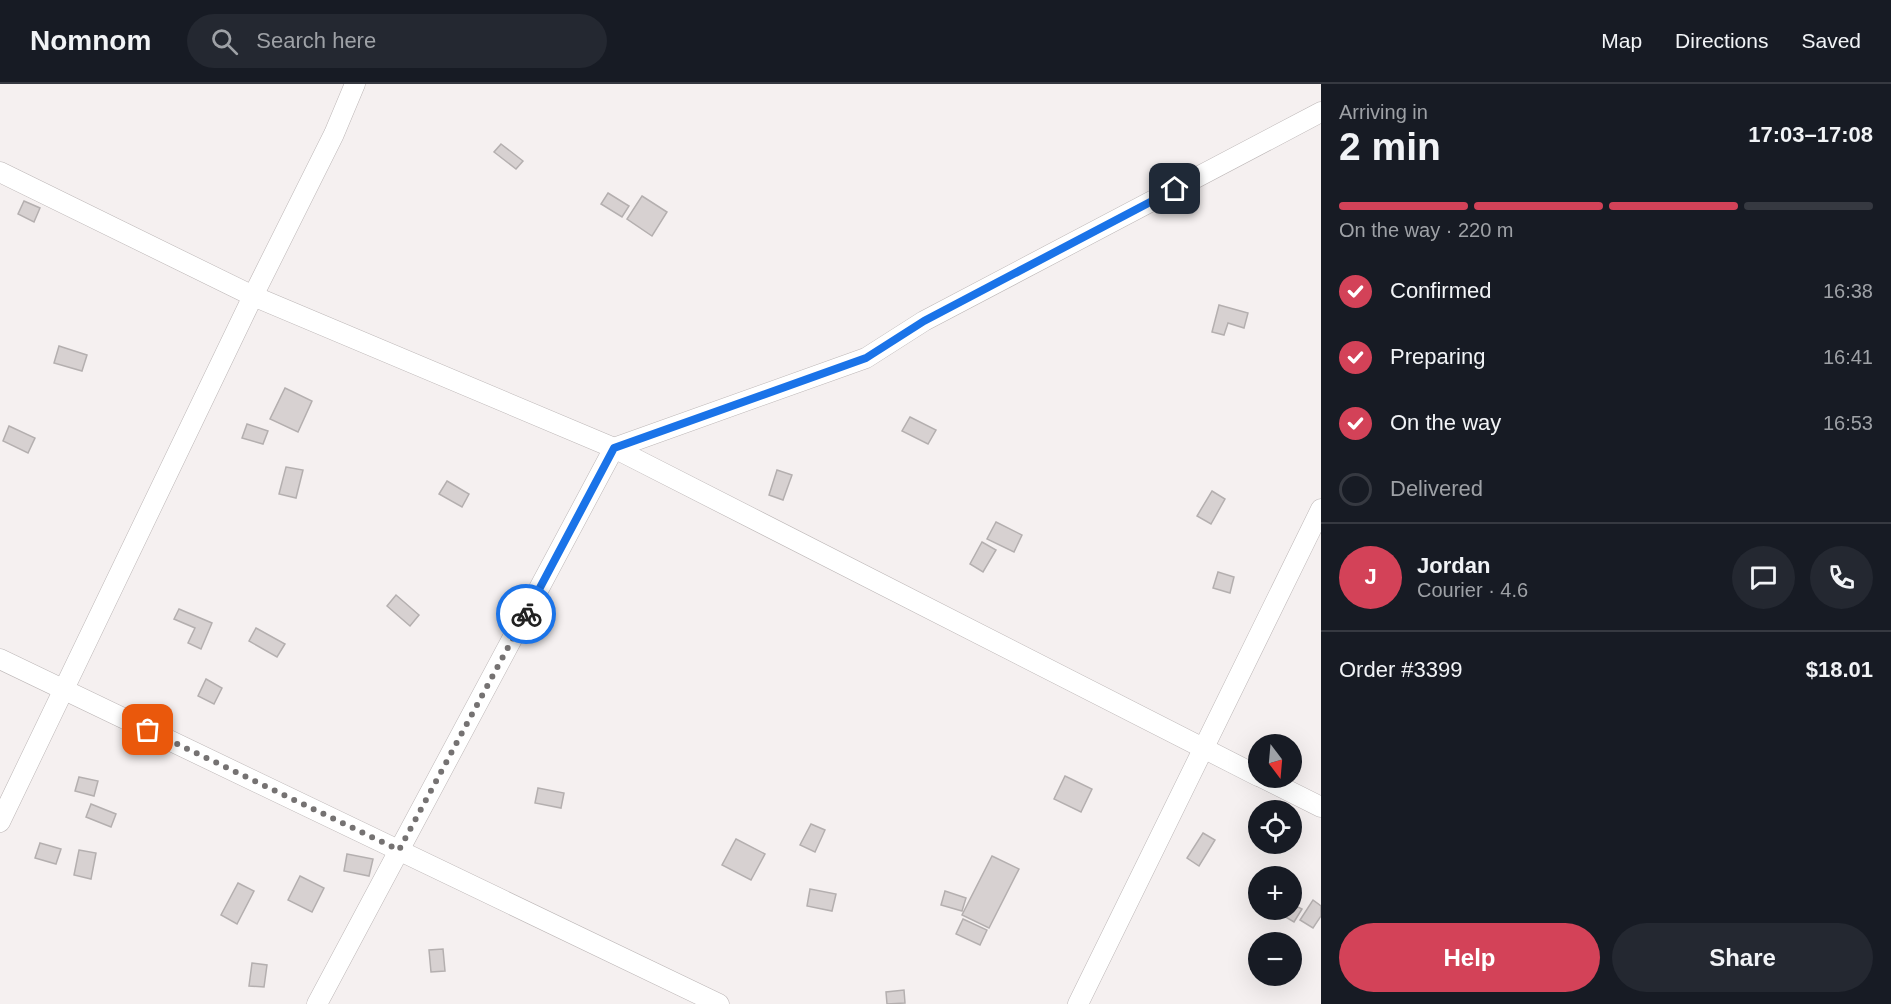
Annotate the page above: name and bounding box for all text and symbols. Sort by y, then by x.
search box [187,14,607,68]
text: Nomnom [30,25,151,56]
icon: search [208,25,241,58]
text: Search here [256,28,376,53]
text: Map [1601,29,1642,52]
text: Directions [1675,29,1768,52]
text: Saved [1801,29,1861,52]
text: Arriving in [1339,101,1428,123]
text: 17:03–17:08 [1748,122,1873,147]
text: 2 min [1339,125,1441,168]
pin [1149,163,1200,214]
icon: home [1158,172,1191,205]
text: On the way · 220 m [1339,219,1514,241]
icon: check [1339,275,1372,308]
text: Confirmed [1390,278,1491,303]
text: 16:38 [1823,280,1873,302]
icon: check [1339,341,1372,374]
text: Preparing [1390,344,1485,369]
text: 16:41 [1823,346,1873,368]
icon: check [1339,407,1372,440]
text: On the way [1390,410,1501,435]
text: 16:53 [1823,412,1873,434]
text: Delivered [1390,476,1483,501]
button: chat [1732,546,1795,609]
button: phone [1810,546,1873,609]
text: Jordan [1417,553,1490,578]
text: J [1364,564,1377,589]
text: Courier · 4.6 [1417,579,1528,601]
courier [496,584,556,644]
icon: bike [510,598,543,631]
text: Order #3399 [1339,657,1463,682]
text: $18.01 [1806,657,1873,682]
pin [122,704,173,755]
icon: bag [131,713,164,746]
north arrow [1248,734,1302,788]
map controls [1248,734,1302,986]
button: locate [1248,800,1302,854]
button: + [1248,866,1302,920]
button: Help [1339,923,1600,992]
button: Share [1612,923,1873,992]
button: − [1248,932,1302,986]

